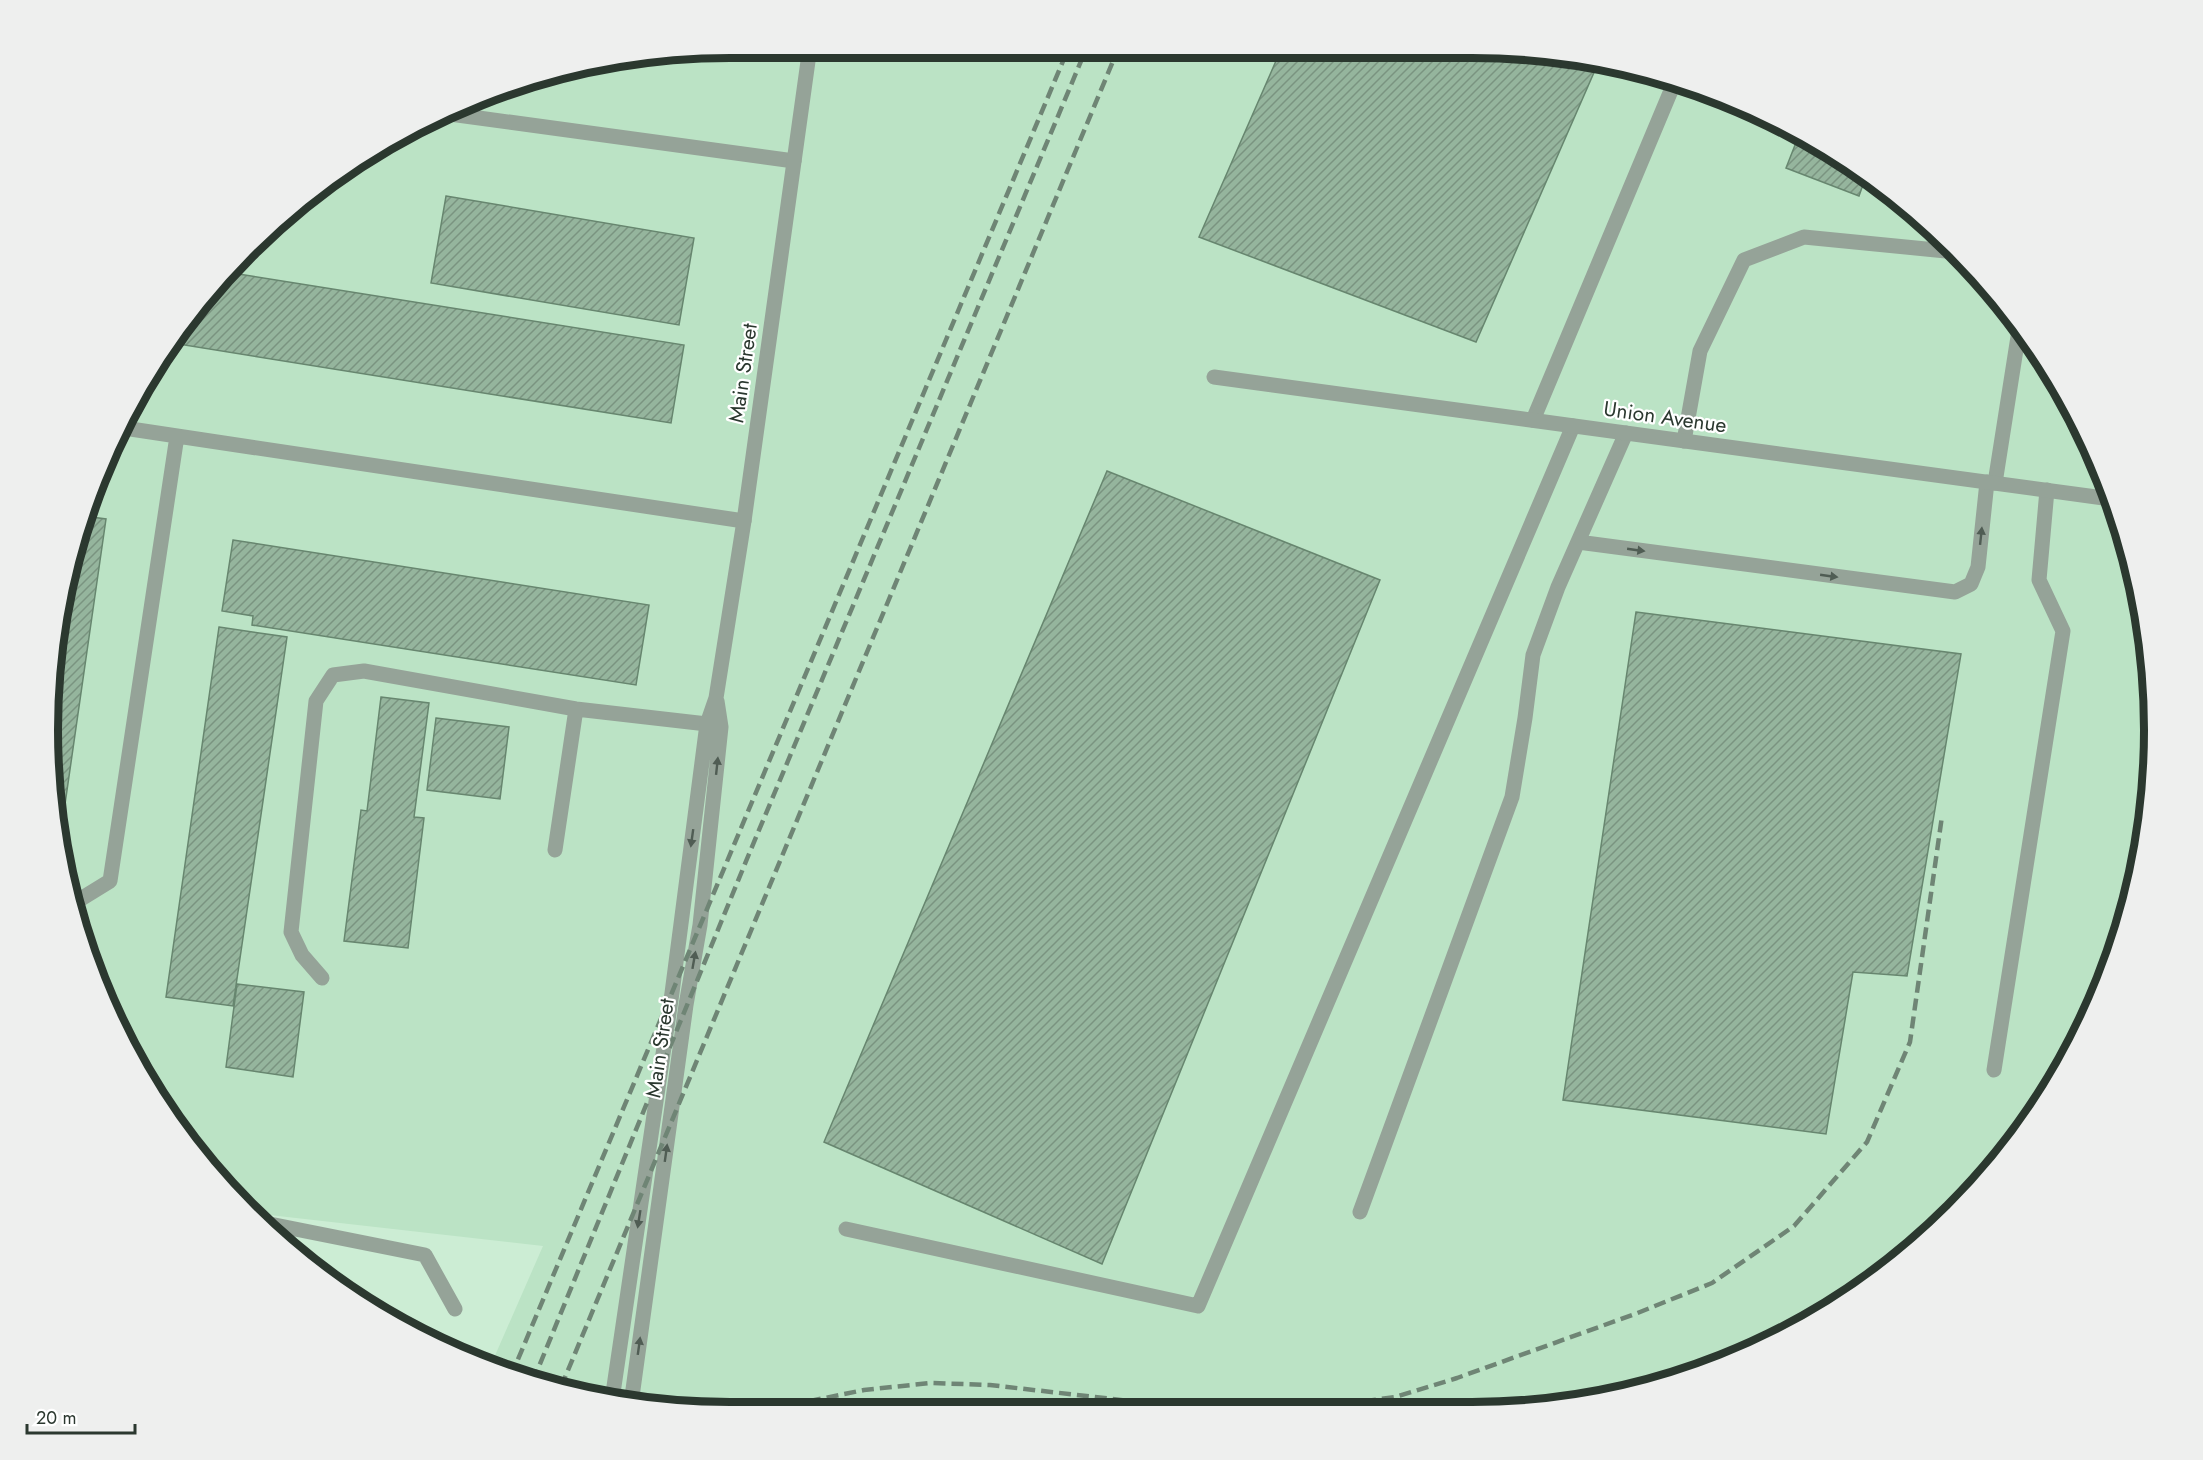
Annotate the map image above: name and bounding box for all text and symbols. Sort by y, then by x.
street label: Main Street [721,321,765,425]
street label: Union Avenue [1602,394,1729,440]
one-way arrow [1976,526,1986,545]
one-way arrow [1627,545,1646,555]
one-way arrow [1820,571,1839,580]
one-way arrow [712,757,722,776]
one-way arrow [687,829,697,848]
one-way arrow [690,950,699,969]
street label: Main Street [638,996,682,1100]
one-way arrow [662,1143,671,1162]
one-way arrow [635,1209,644,1228]
one-way arrow [635,1336,644,1355]
scale bar [27,1397,135,1435]
text: 20 m [36,1405,76,1431]

